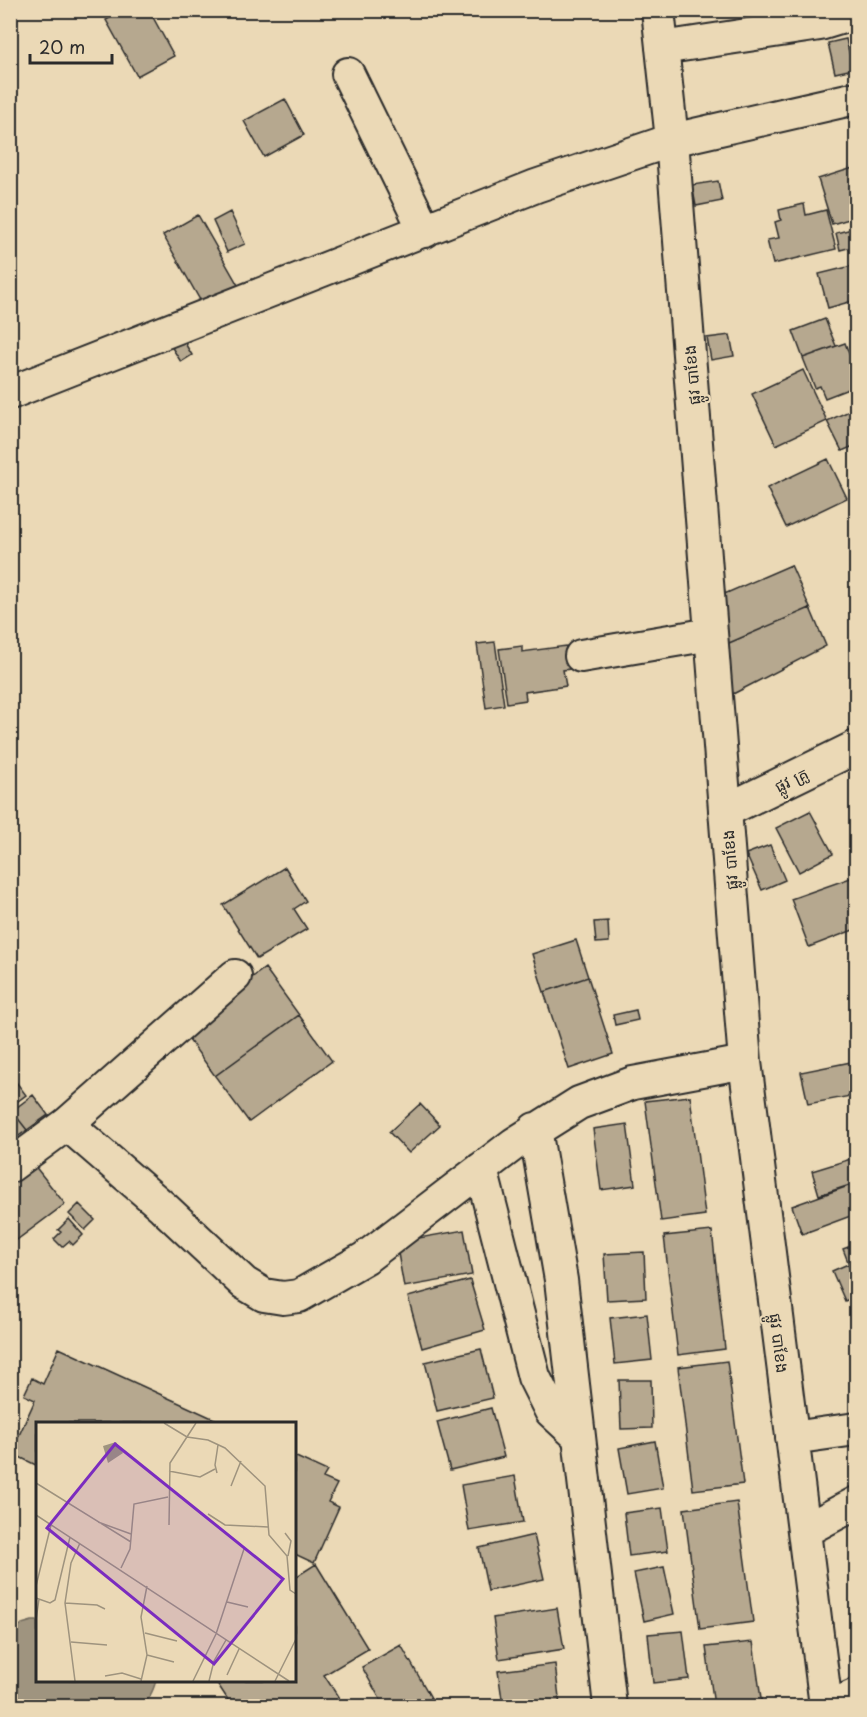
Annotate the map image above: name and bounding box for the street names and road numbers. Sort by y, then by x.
street label: ផ្លូវ បាខែង [676,344,709,406]
street label: ផ្លូវ គ្រូ [770,760,814,801]
street label: ផ្លូវ បាខែង [715,829,747,891]
street label: ផ្លូវ បាខែង [761,1312,796,1375]

